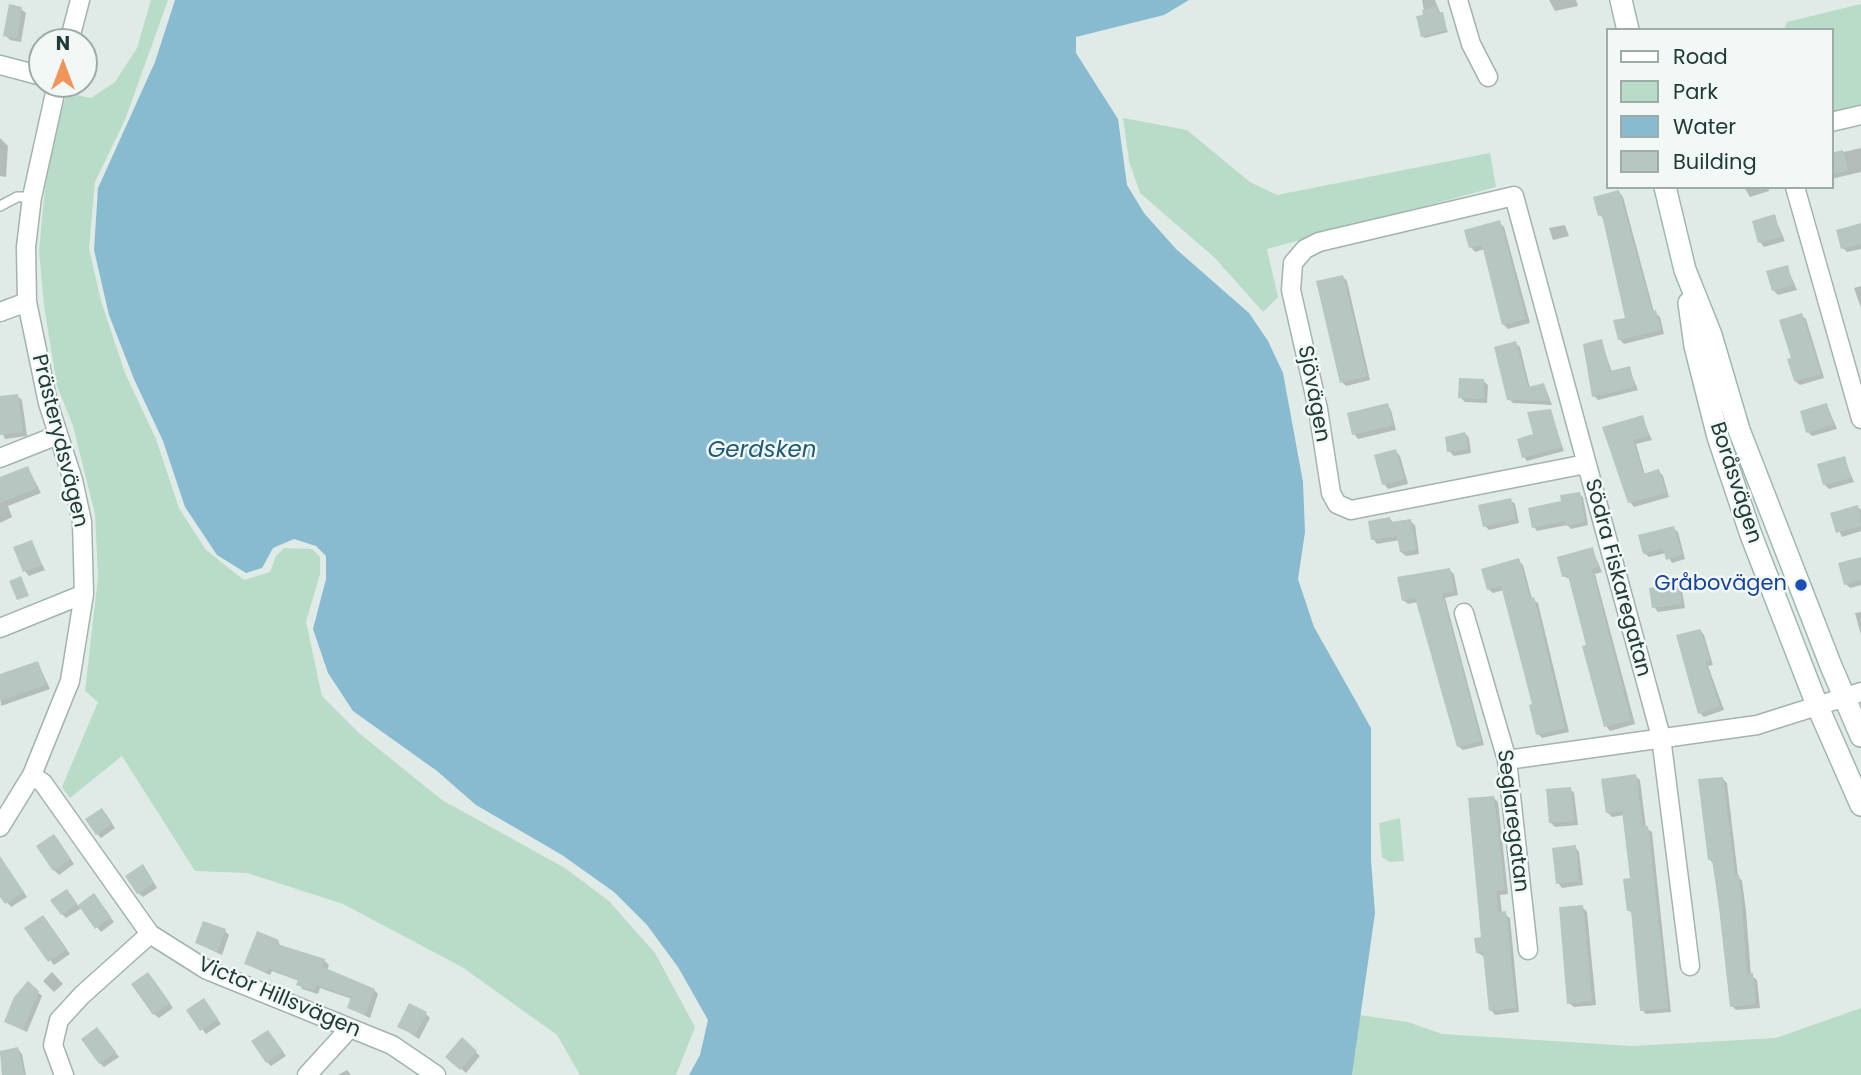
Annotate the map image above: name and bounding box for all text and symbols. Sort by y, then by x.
north arrow [28,28,98,98]
legend [1605,28,1833,189]
text: N [56,30,70,57]
text: Road [1673,42,1728,71]
text: Park [1673,77,1718,106]
text: Water [1673,112,1736,141]
text: Building [1673,147,1757,176]
street label: Sjövägen [1291,344,1335,444]
street label: Prästerydsvägen [25,352,93,530]
street label: Boråsvägen [1704,419,1766,547]
water label: Gerdsken [707,437,817,465]
street label: Södra Fiskaregatan [1578,476,1656,680]
place label: Gråbovägen [1654,572,1787,598]
marker: Gråbovägen [1793,577,1809,593]
street label: Seglaregatan [1491,748,1533,894]
street label: Victor Hillsvägen [194,952,364,1044]

